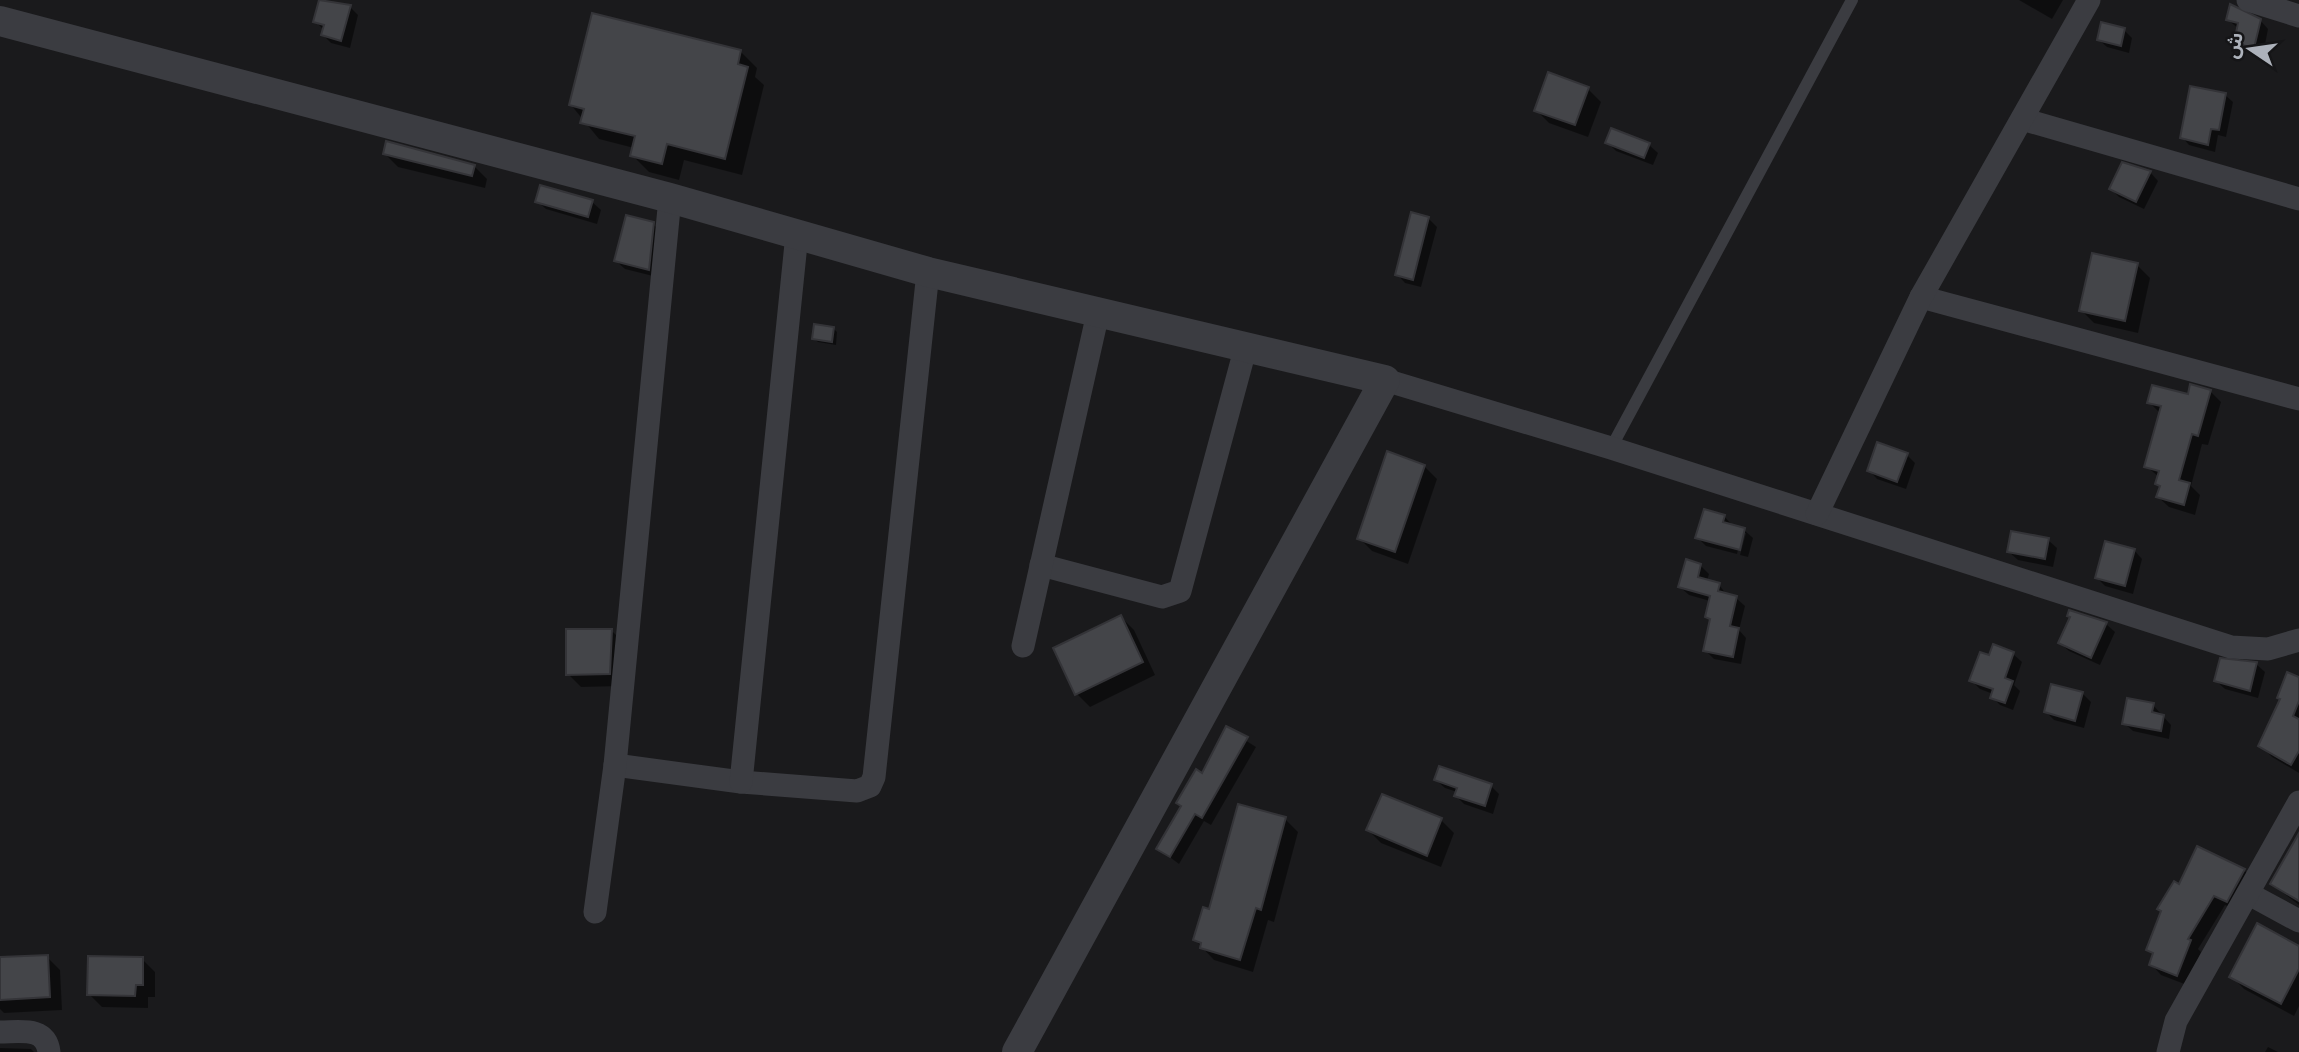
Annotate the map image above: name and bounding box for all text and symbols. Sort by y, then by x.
north arrow [2215,14,2285,84]
text: ش [2218,30,2250,61]

